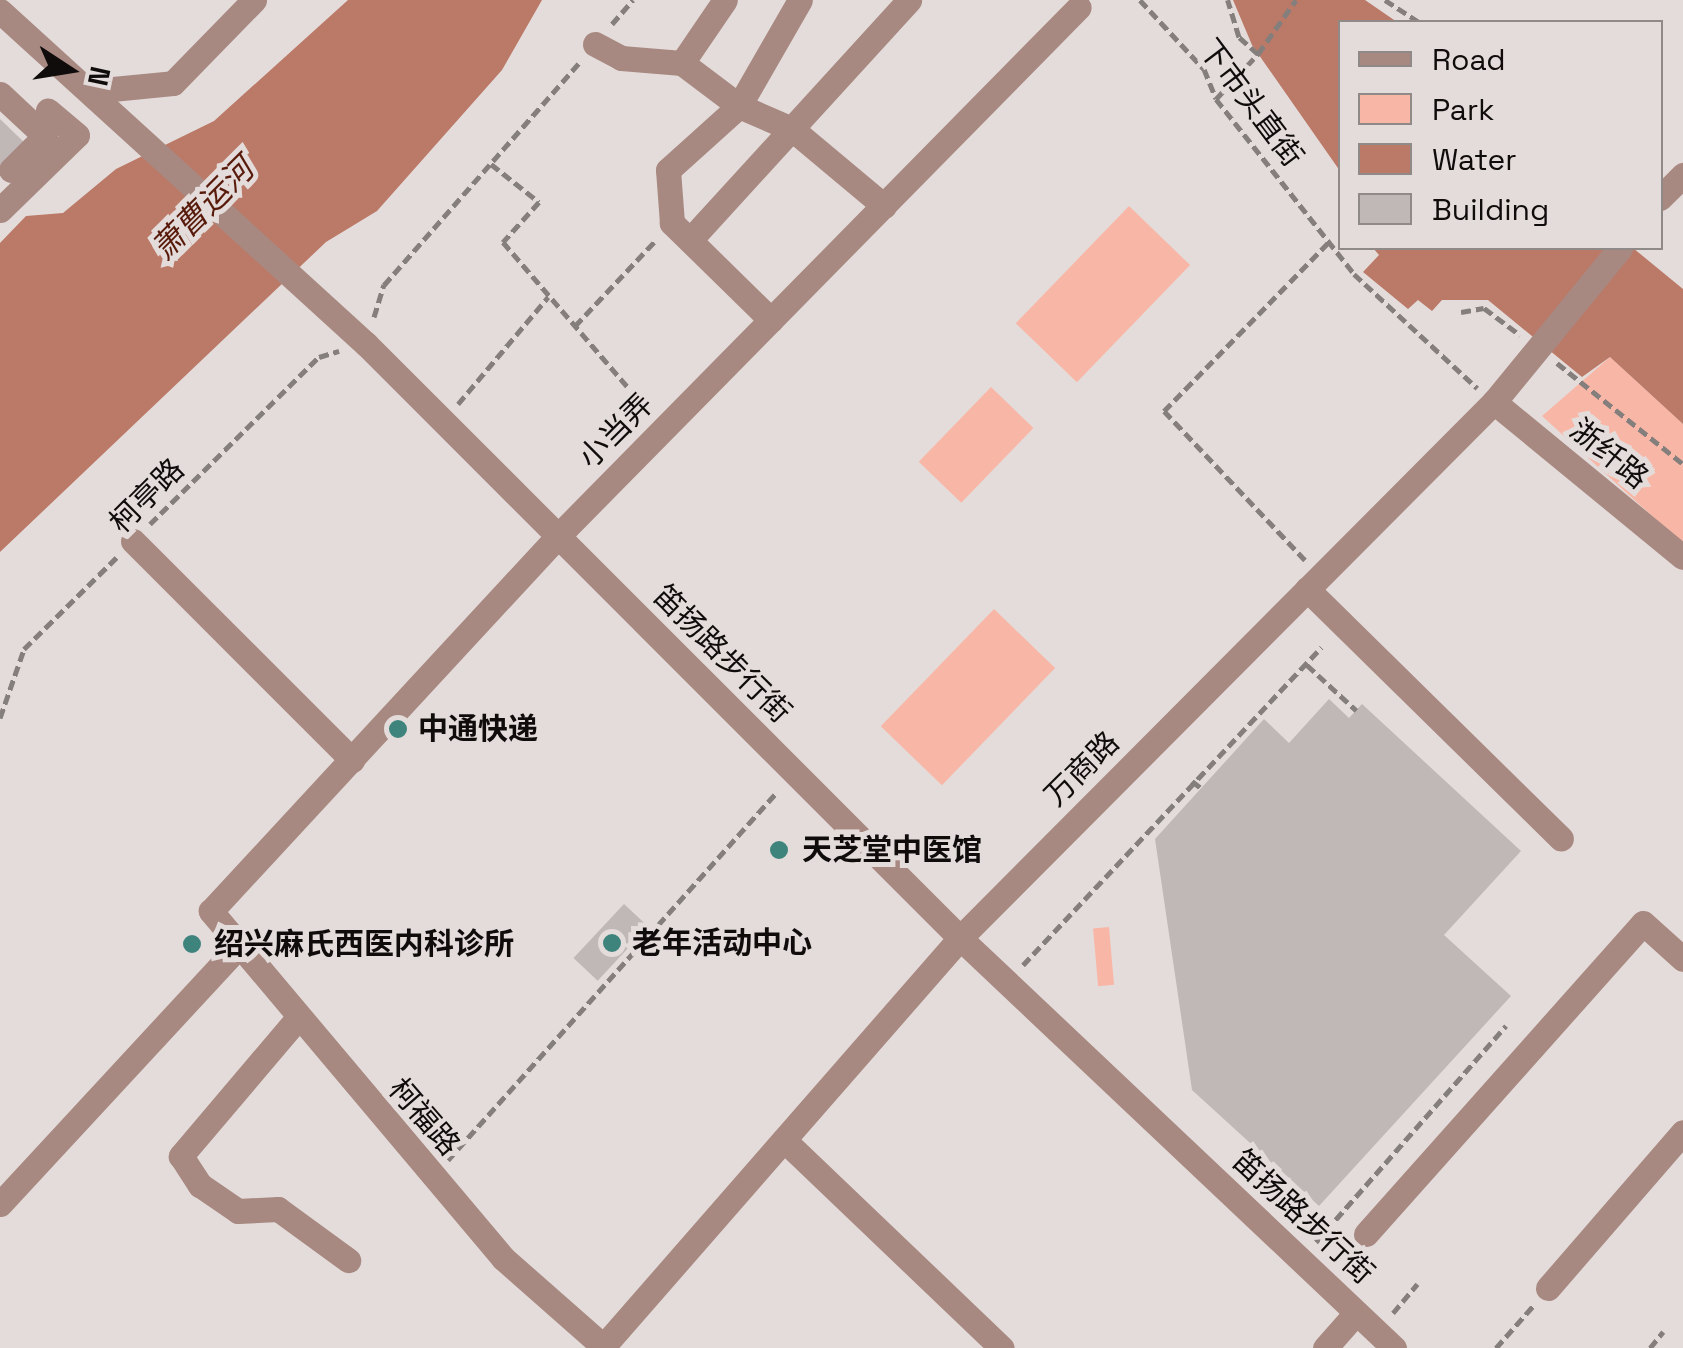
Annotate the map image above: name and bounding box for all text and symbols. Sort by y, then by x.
north arrow [20,20,120,120]
legend [1338,20,1663,250]
street label: 下市头直街 [1191,32,1311,174]
text: Road [1432,40,1506,79]
text: N [80,63,119,89]
text: Park [1432,90,1494,129]
text: Water [1432,140,1517,179]
water label: 萧曹运河 [144,150,262,268]
text: Building [1432,190,1549,229]
street label: 小当弄 [571,386,661,476]
street label: 浙纤路 [1563,412,1655,496]
street label: 柯亭路 [102,451,192,541]
street label: 笛扬路步行街 [646,578,798,730]
place label: 中通快递 [418,711,538,747]
marker: 中通快递 [387,718,409,740]
street label: 万商路 [1037,724,1127,814]
place label: 天芝堂中医馆 [802,832,982,868]
marker: 天芝堂中医馆 [766,837,792,863]
place label: 老年活动中心 [632,925,812,961]
place label: 绍兴麻氏西医内科诊所 [214,926,514,962]
marker: 绍兴麻氏西医内科诊所 [179,931,205,957]
marker: 老年活动中心 [601,932,623,954]
street label: 柯福路 [381,1071,467,1163]
street label: 笛扬路步行街 [1225,1142,1381,1292]

